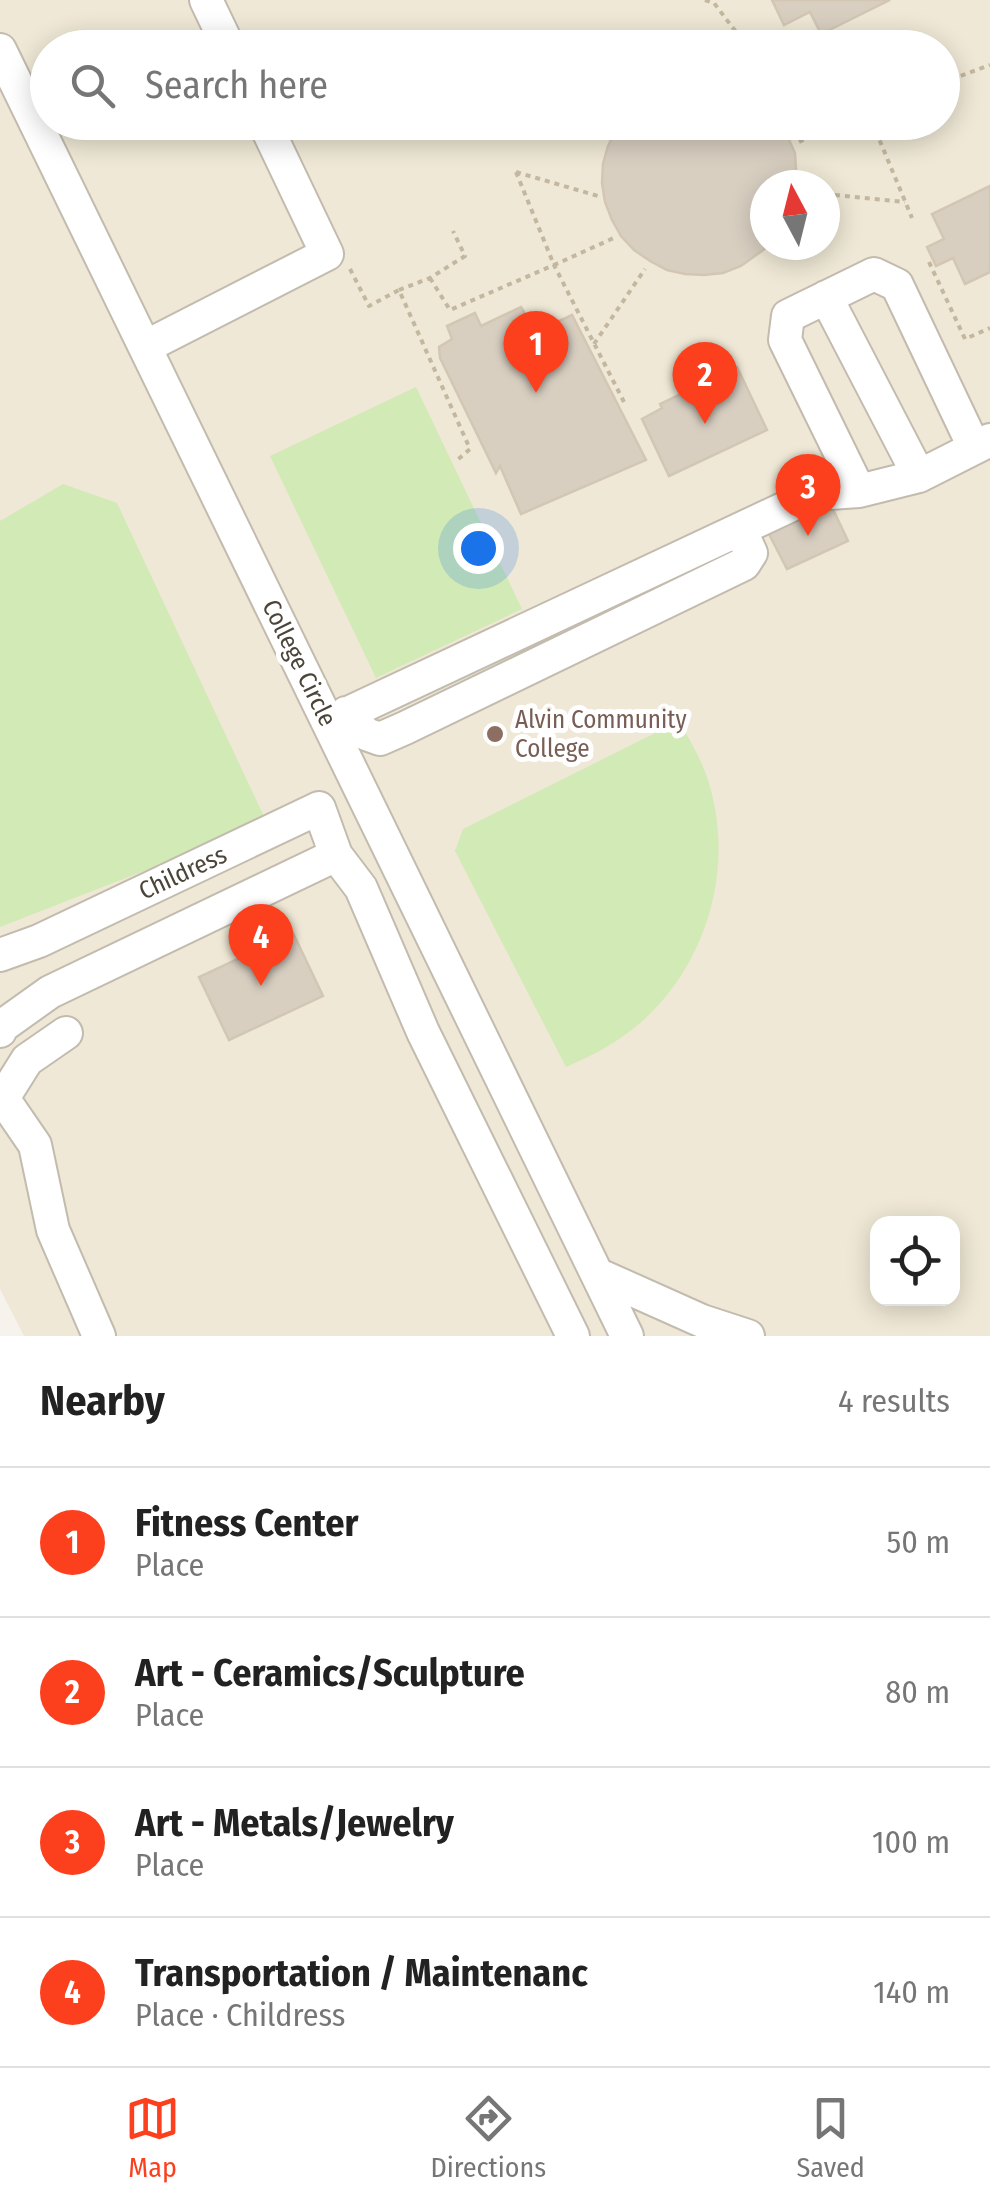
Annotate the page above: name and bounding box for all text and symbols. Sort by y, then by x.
search box [30,30,960,140]
icon: search [65,58,120,113]
text: Search here [145,62,328,108]
north arrow [750,170,840,260]
pin: 1 [504,310,568,393]
pin: 2 [672,342,738,424]
pin: 3 [776,454,840,536]
your location [453,523,504,574]
street label: College Circle [256,595,342,731]
place label: Alvin Community College [515,705,687,764]
marker: Alvin Community College [484,723,506,745]
street label: Childress [134,840,232,906]
pin: 4 [228,904,294,986]
map controls [870,1216,960,1306]
button: locate [870,1216,960,1306]
text: Nearby [40,1376,165,1426]
text: 4 results [838,1382,950,1420]
text: Fitness Center [135,1500,358,1546]
text: 1 [66,1523,79,1561]
text: 50 m [887,1523,950,1561]
text: Place [135,1546,204,1584]
text: Art - Ceramics/Sculpture [135,1650,525,1696]
text: 2 [65,1673,80,1711]
text: 80 m [885,1673,950,1711]
text: Place [135,1696,204,1734]
text: Art - Metals/Jewelry [135,1800,454,1846]
text: 3 [65,1823,80,1861]
text: 100 m [872,1823,950,1861]
text: Place [135,1846,204,1884]
text: Transportation / Maintenanc [135,1950,588,1996]
text: 4 [64,1973,81,2011]
text: 140 m [873,1973,950,2011]
text: Place · Childress [135,1996,346,2034]
tab: Map [125,2091,180,2184]
tab: Directions [430,2091,546,2184]
tab: Saved [796,2091,865,2184]

